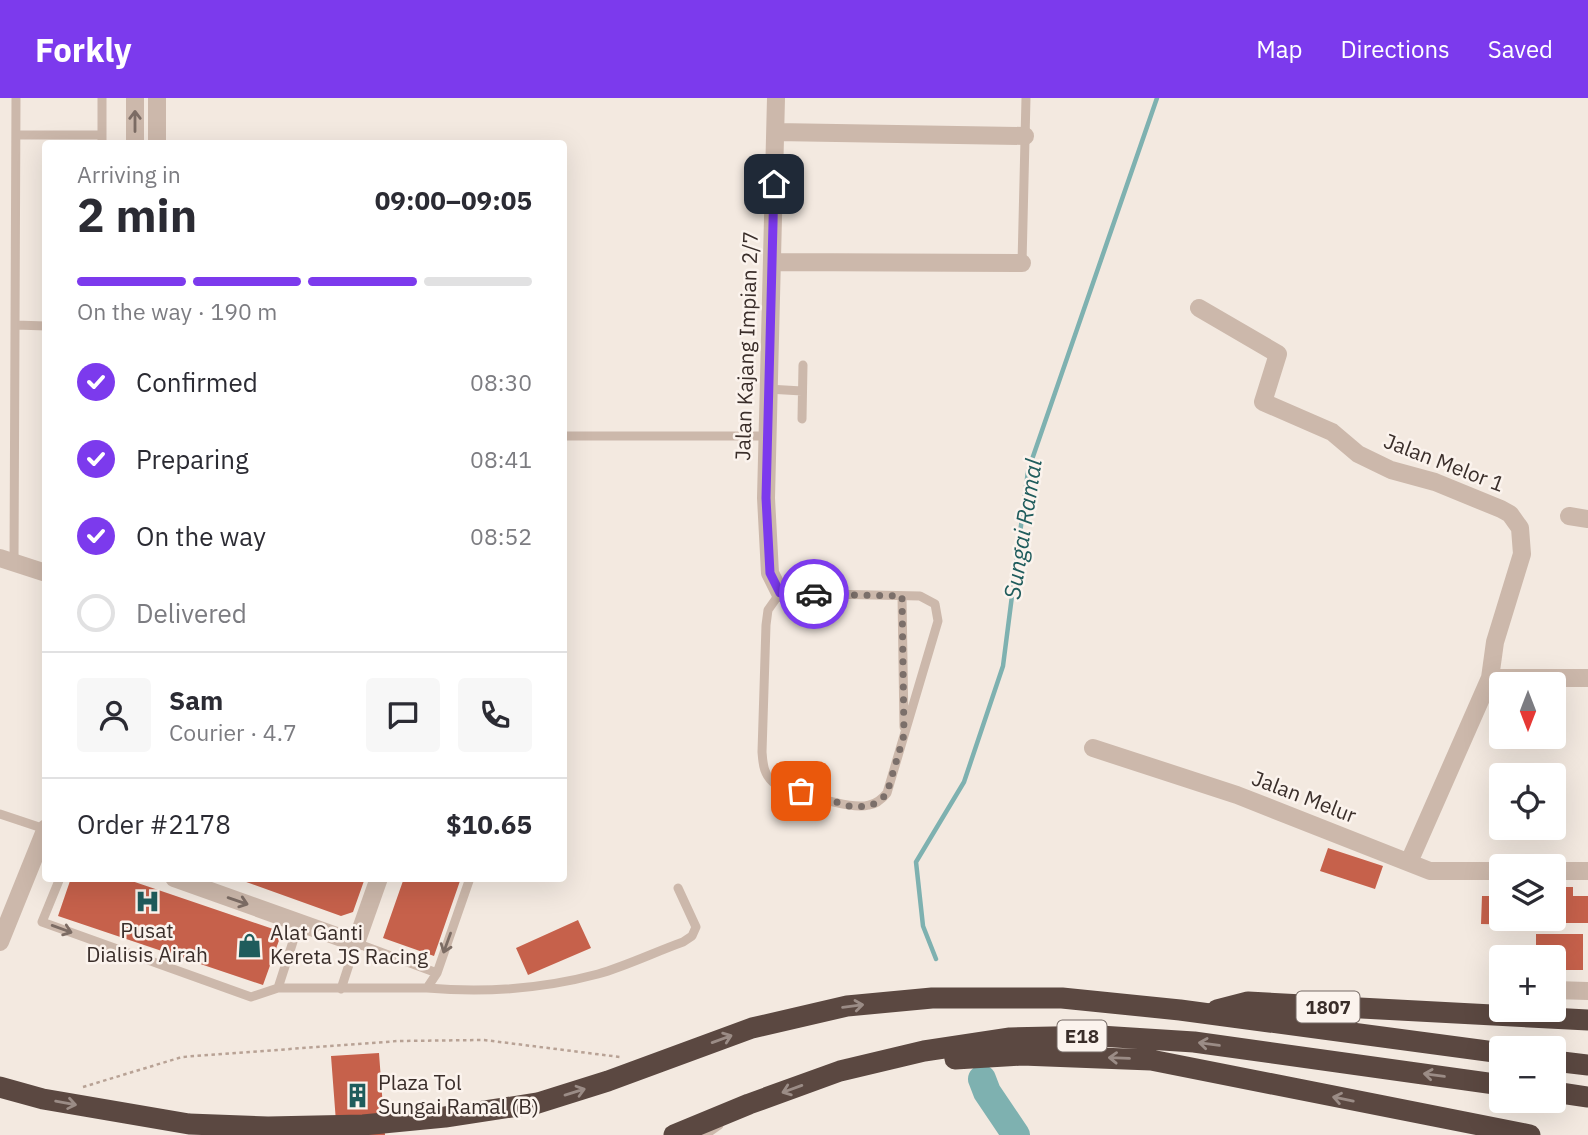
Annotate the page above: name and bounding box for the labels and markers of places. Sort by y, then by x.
pin [744,154,804,214]
pin [771,761,831,821]
hospital icon: Pusat Dialisis Airah [133,888,161,916]
place label: Pusat Dialisis Airah [86,916,208,968]
place label: Alat Ganti Kereta JS Racing [270,918,428,970]
shop icon: Alat Ganti Kereta JS Racing [236,931,264,959]
place label: Plaza Tol Sungai Ramal (B) [378,1068,539,1120]
building icon: Plaza Tol Sungai Ramal (B) [344,1081,372,1109]

